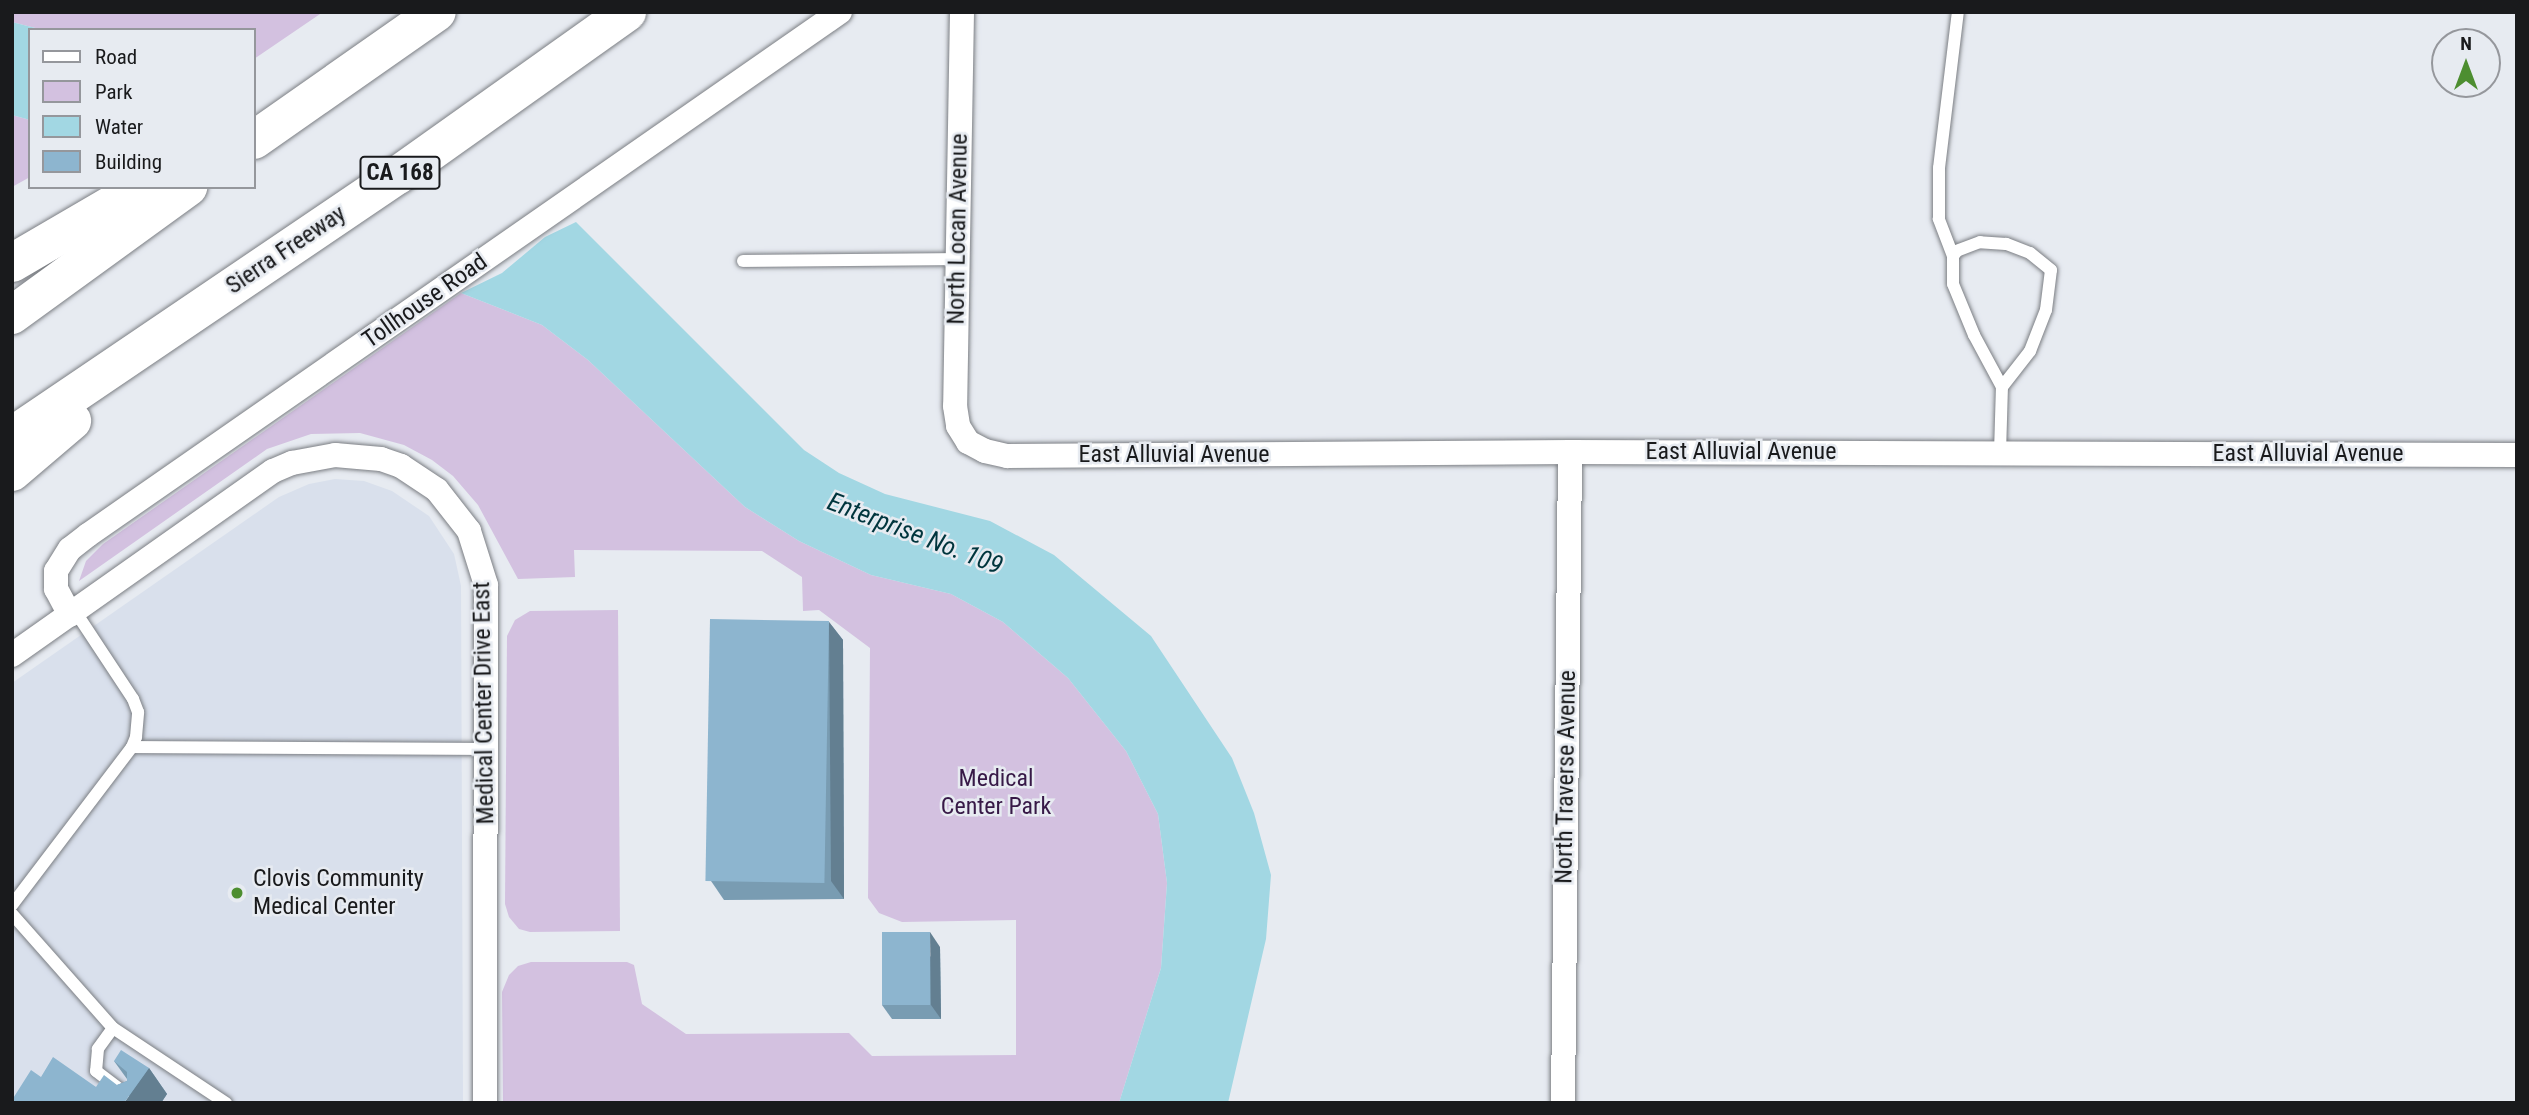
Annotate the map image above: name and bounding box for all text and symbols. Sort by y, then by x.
legend [28,28,256,189]
north arrow [2431,28,2501,98]
text: N [2460,32,2472,55]
text: Road [95,45,137,69]
text: Park [95,80,132,104]
text: Water [95,115,143,139]
street label: North Locan Avenue [942,133,974,325]
text: Building [95,150,162,174]
road number: CA 168 [358,154,442,192]
street label: Sierra Freeway [221,199,351,301]
street label: Tollhouse Road [357,247,493,355]
street label: East Alluvial Avenue [1646,438,1836,466]
street label: East Alluvial Avenue [2213,440,2403,468]
street label: East Alluvial Avenue [1079,441,1269,469]
water label: Enterprise No. 109 [823,486,1007,582]
street label: Medical Center Drive East [467,581,501,825]
street label: North Traverse Avenue [1550,670,1582,884]
park label: Medical Center Park [941,765,1051,821]
place label: Clovis Community Medical Center [253,865,424,921]
marker: Clovis Community Medical Center [227,883,247,903]

